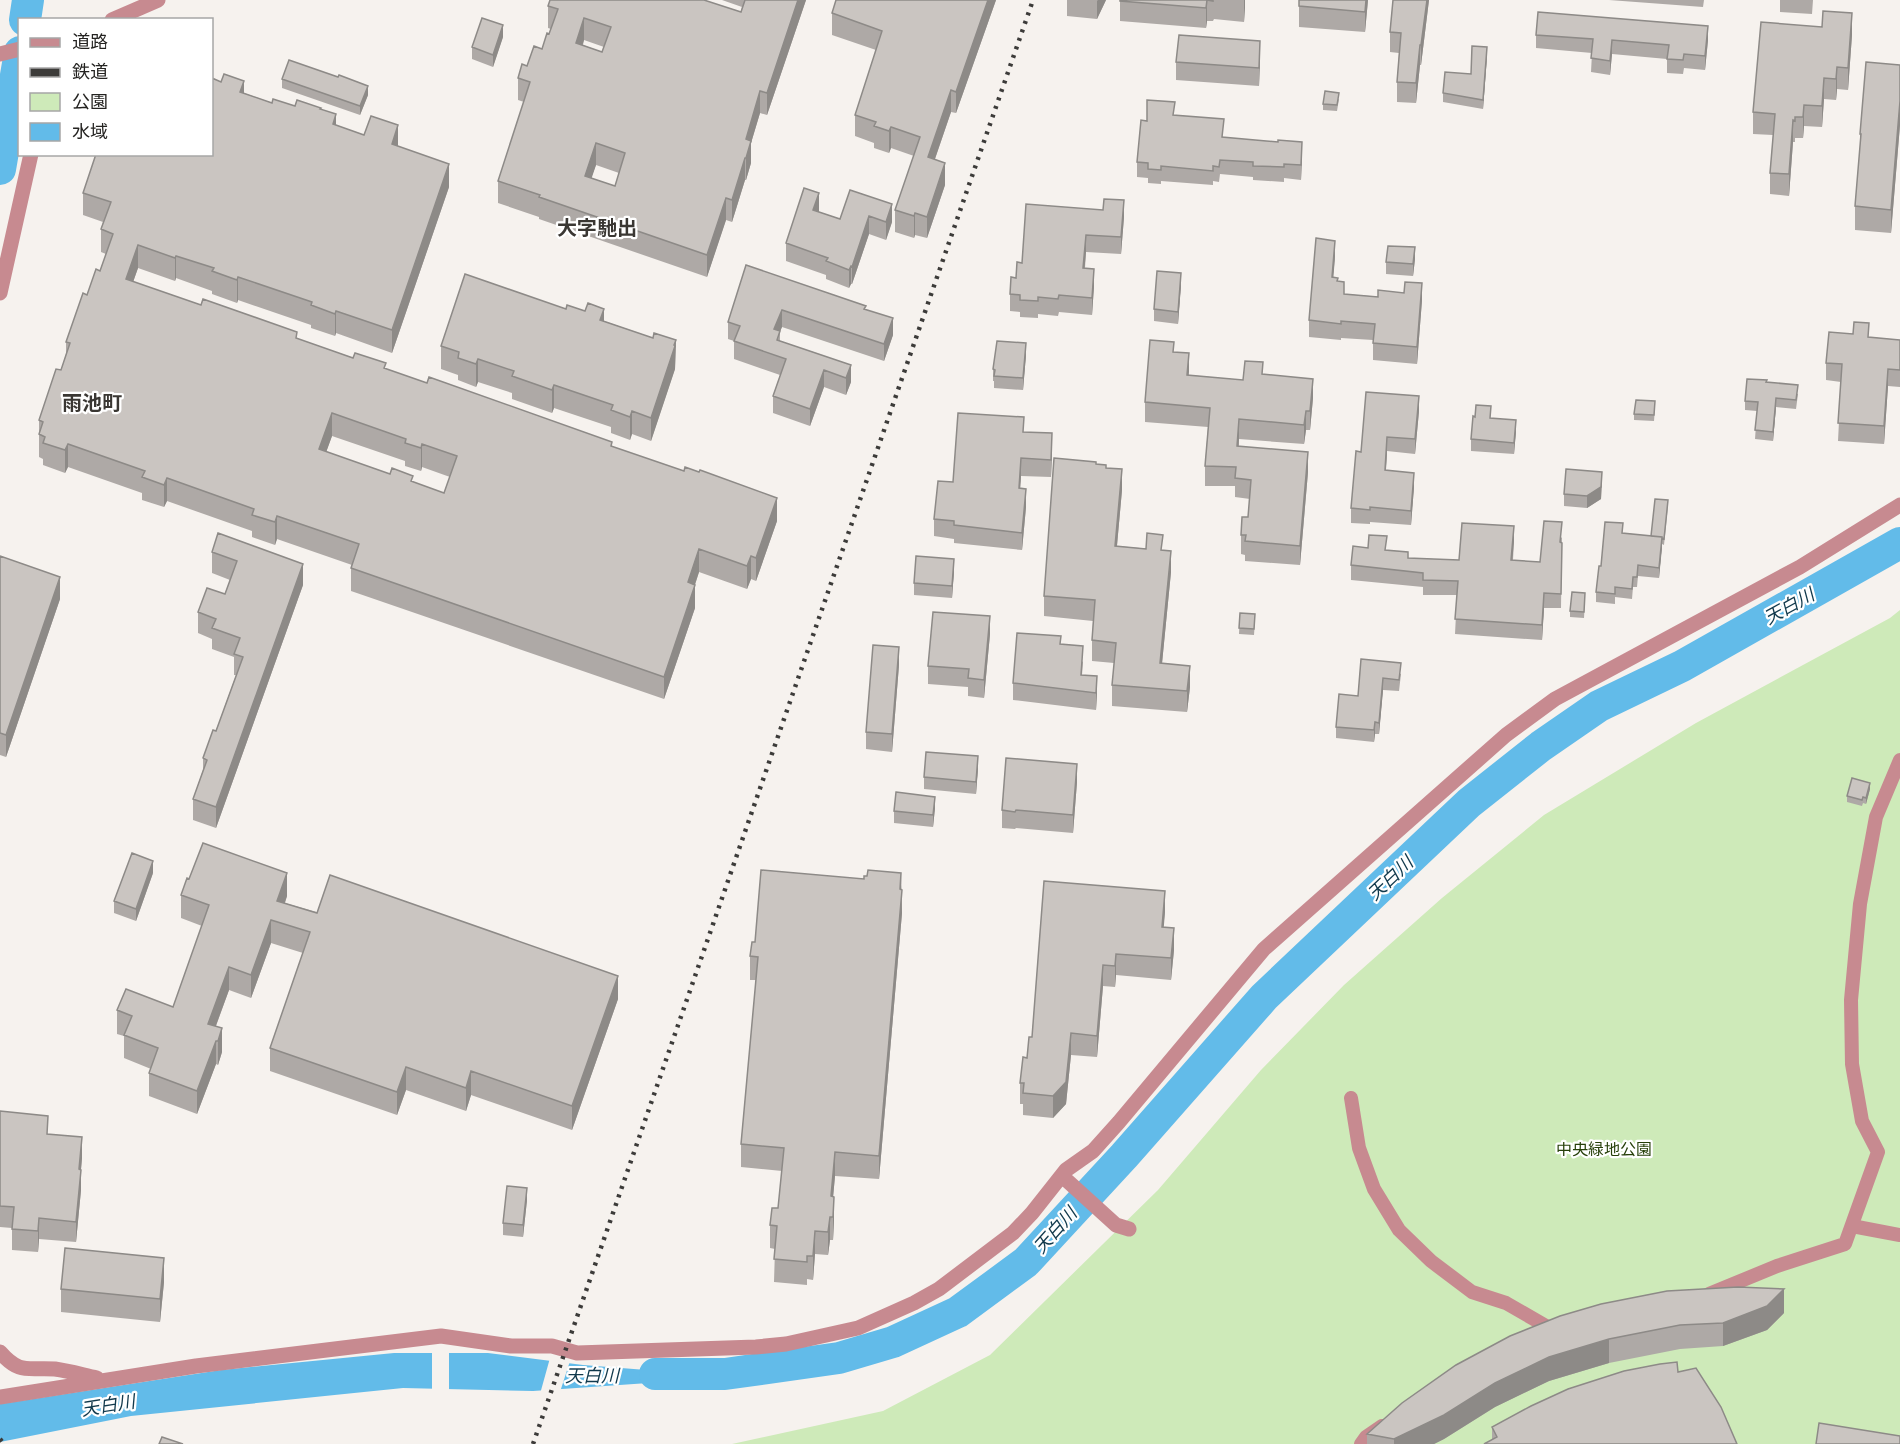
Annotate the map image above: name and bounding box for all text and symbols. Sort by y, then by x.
legend [18,18,213,156]
text: 道路 [72,30,108,53]
text: 鉄道 [72,60,108,83]
text: 公園 [72,90,108,113]
text: 水域 [72,120,108,143]
district label: 大字馳出 [557,215,637,241]
district label: 雨池町 [62,390,122,416]
water label: 天白川 [1760,582,1820,629]
water label: 天白川 [1362,850,1419,905]
park label: 中央緑地公園 [1556,1139,1652,1159]
water label: 天白川 [1028,1201,1083,1258]
water label: 天白川 [565,1364,621,1387]
water label: 天白川 [80,1389,138,1421]

